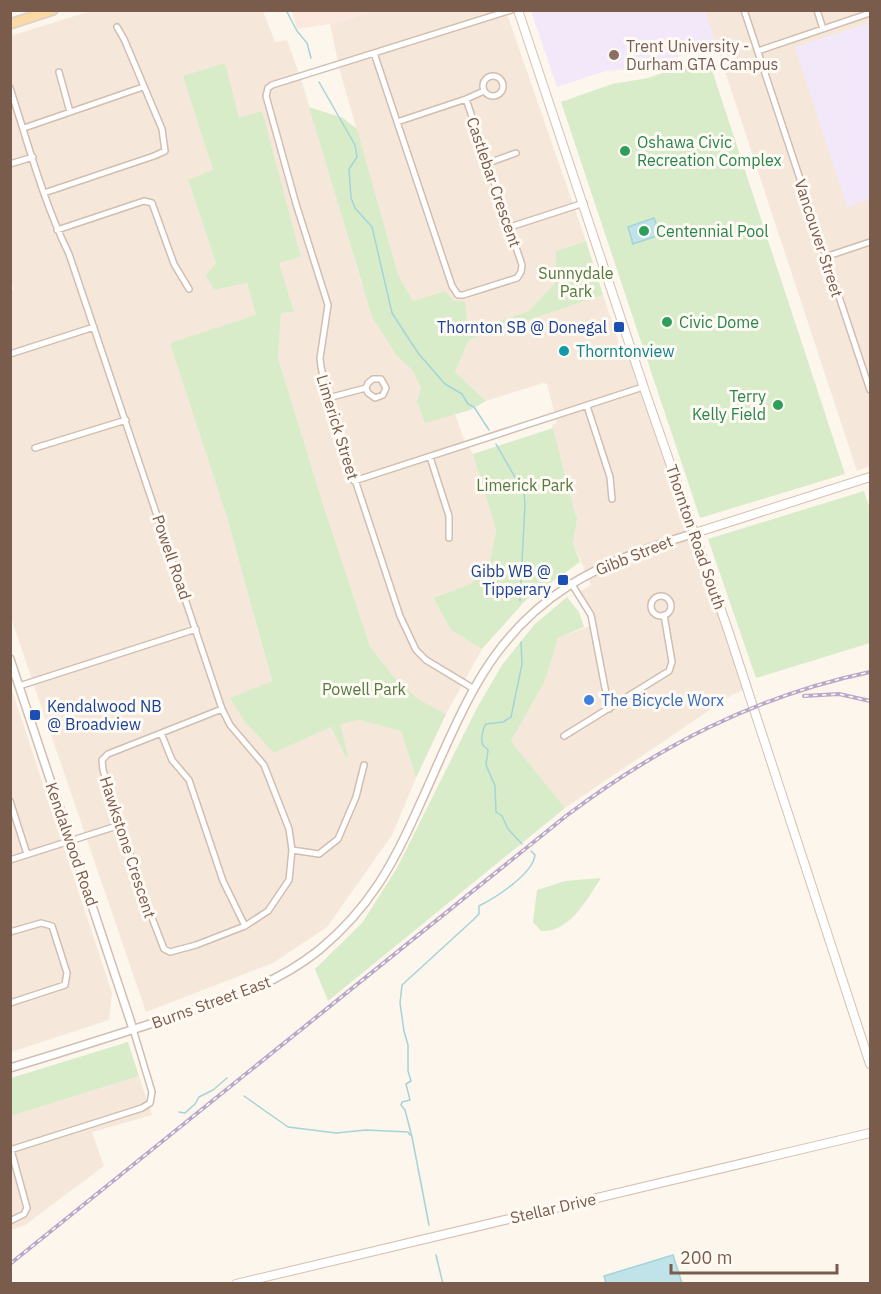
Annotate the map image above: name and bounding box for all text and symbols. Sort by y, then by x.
place label: Trent University - Durham GTA Campus [626,36,778,74]
marker: Trent University - Durham GTA Campus [607,48,621,62]
street label: Castlebar Crescent [462,114,526,250]
place label: Oshawa Civic Recreation Complex [637,132,782,170]
marker: Oshawa Civic Recreation Complex [618,144,632,158]
street label: Vancouver Street [790,176,848,300]
place label: Centennial Pool [656,221,769,241]
marker: Centennial Pool [637,224,651,238]
park label: Sunnydale Park [538,263,614,301]
place label: Civic Dome [679,312,759,332]
marker: Civic Dome [660,315,674,329]
place label: Thornton SB @ Donegal [437,317,607,337]
marker: Thornton SB @ Donegal [612,320,626,334]
place label: Thorntonview [576,341,675,361]
marker: Thorntonview [557,344,571,358]
street label: Limerick Street [313,372,363,482]
place label: Terry Kelly Field [692,386,766,424]
marker: Terry Kelly Field [771,398,785,412]
street label: Thornton Road South [662,462,730,612]
park label: Limerick Park [476,475,574,495]
street label: Powell Road [148,512,196,602]
street label: Gibb Street [593,530,675,580]
place label: Gibb WB @ Tipperary [471,561,551,599]
marker: Gibb WB @ Tipperary [556,573,570,587]
park label: Powell Park [322,679,407,699]
place label: The Bicycle Worx [601,690,724,710]
marker: The Bicycle Worx [582,693,596,707]
place label: Kendalwood NB @ Broadview [47,696,162,734]
marker: Kendalwood NB @ Broadview [28,708,42,722]
street label: Hawkstone Crescent [96,774,160,920]
street label: Kendalwood Road [41,779,103,909]
street label: Burns Street East [149,971,273,1033]
street label: Stellar Drive [508,1188,598,1228]
scale bar [671,1237,838,1275]
text: 200 m [680,1246,732,1269]

